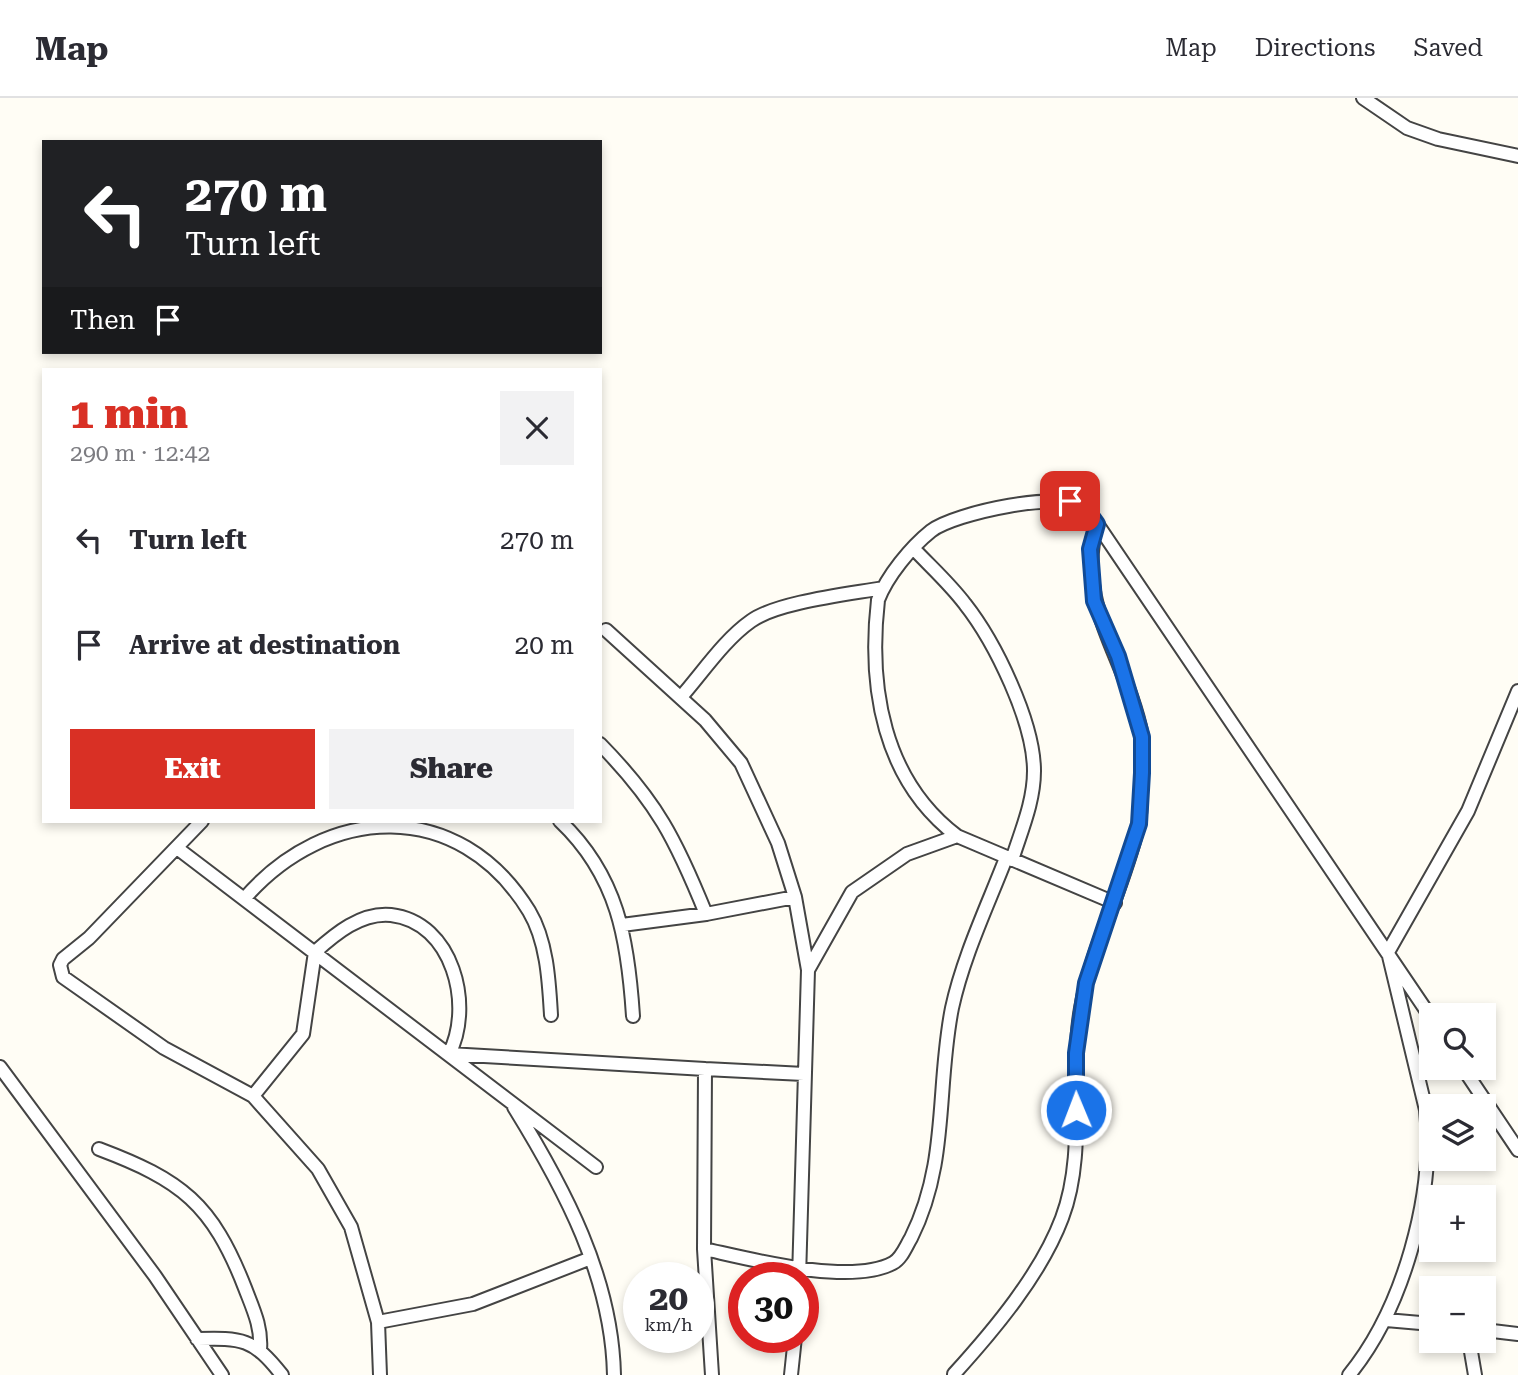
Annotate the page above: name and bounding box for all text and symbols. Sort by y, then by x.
text: Map [35,29,109,68]
text: Map [1165,34,1217,62]
text: Directions [1255,34,1375,62]
text: Saved [1413,34,1483,62]
text: 270 m [185,166,327,223]
icon: left [70,168,161,259]
text: Turn left [185,225,320,263]
icon: arrive [149,301,187,339]
text: Then [70,305,135,335]
text: 1 min [70,389,188,438]
button: close [500,391,574,465]
text: 290 m · 12:42 [70,440,210,467]
pin [1040,471,1100,531]
icon: arrive [1051,482,1089,520]
icon: left [70,521,108,559]
text: Turn left [129,525,247,555]
text: 270 m [500,525,574,555]
icon: arrive [70,626,108,664]
text: Arrive at destination [129,630,400,660]
text: 20 m [515,630,574,660]
button: Exit [70,729,315,809]
button: Share [329,729,574,809]
map controls [1419,1003,1496,1353]
button: search [1419,1003,1496,1080]
position arrow [1039,1073,1113,1147]
button: layers [1419,1094,1496,1171]
button: + [1419,1185,1496,1262]
speed limit sign: 30 [728,1262,819,1353]
button: − [1419,1276,1496,1353]
text: 20 [649,1278,688,1319]
text: km/h [644,1314,693,1335]

